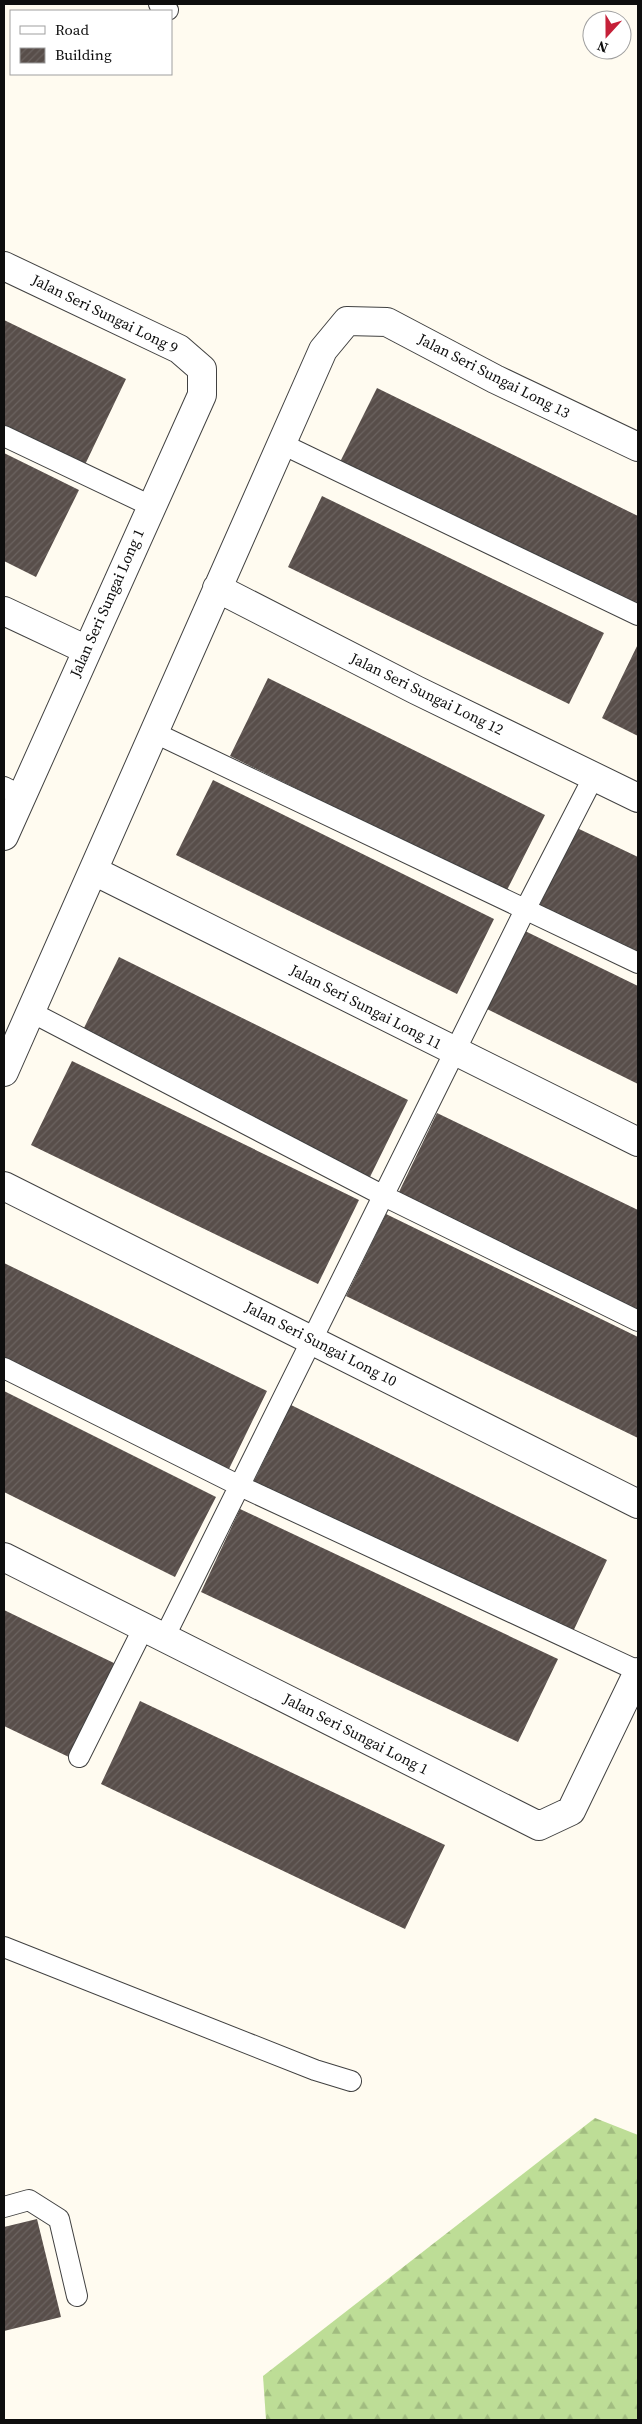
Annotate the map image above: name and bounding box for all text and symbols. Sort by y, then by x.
legend [10,10,172,75]
north arrow [582,10,632,60]
text: Road [55,19,89,40]
text: N [594,36,611,58]
text: Building [55,44,112,65]
street label: Jalan Seri Sungai Long 9 [28,269,182,358]
street label: Jalan Seri Sungai Long 13 [414,328,574,423]
street label: Jalan Seri Sungai Long 1 [64,525,149,681]
street label: Jalan Seri Sungai Long 12 [346,647,507,740]
street label: Jalan Seri Sungai Long 11 [286,959,446,1054]
street label: Jalan Seri Sungai Long 10 [241,1296,401,1391]
street label: Jalan Seri Sungai Long 1 [279,1687,432,1779]

